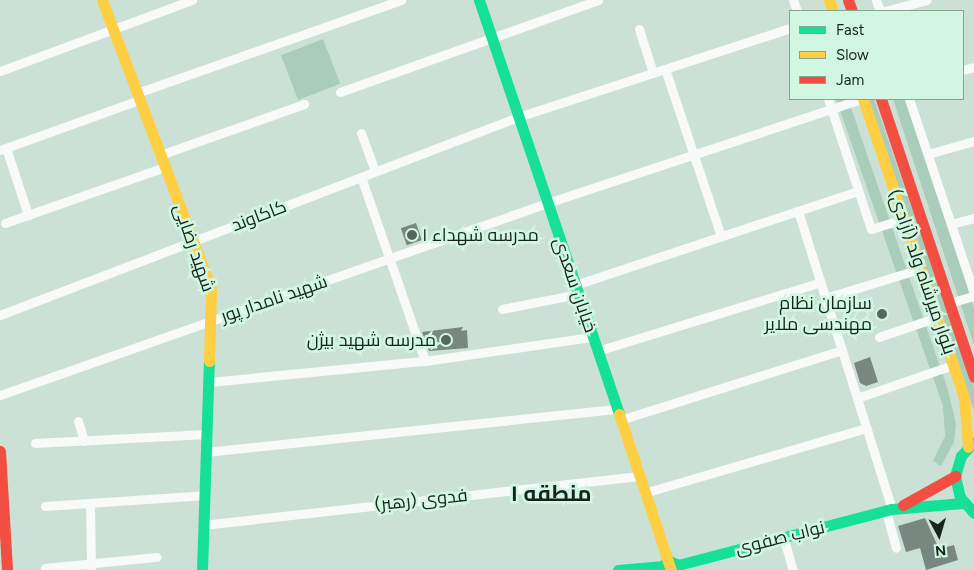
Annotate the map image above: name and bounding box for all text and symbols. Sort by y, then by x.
legend [789,10,964,100]
text: Fast [836,21,864,39]
text: Slow [836,46,869,64]
text: Jam [836,71,864,89]
street label: بلوار میرشاه ولد (آزادی) [884,187,960,357]
street label: کاکاوند [228,196,290,236]
street label: شهید رضایی [169,201,219,295]
place label: مدرسه شهداء ۱ [422,224,539,246]
marker: مدرسه شهداء ۱ [406,229,418,241]
street label: خیابان سعدی [549,235,601,335]
street label: شهید نامدار پور [218,271,330,327]
place label: سازمان نظام مهندسی ملایر [765,293,872,336]
marker: سازمان نظام مهندسی ملایر [876,308,888,320]
place label: مدرسه شهید بیژن [307,329,436,351]
marker: مدرسه شهید بیژن [440,334,452,346]
district label: منطقه ۱ [510,481,592,507]
street label: فدوی (رهبر) [373,484,469,516]
north arrow [914,510,964,560]
street label: نواب صفوی [733,516,827,560]
text: N [934,541,947,559]

